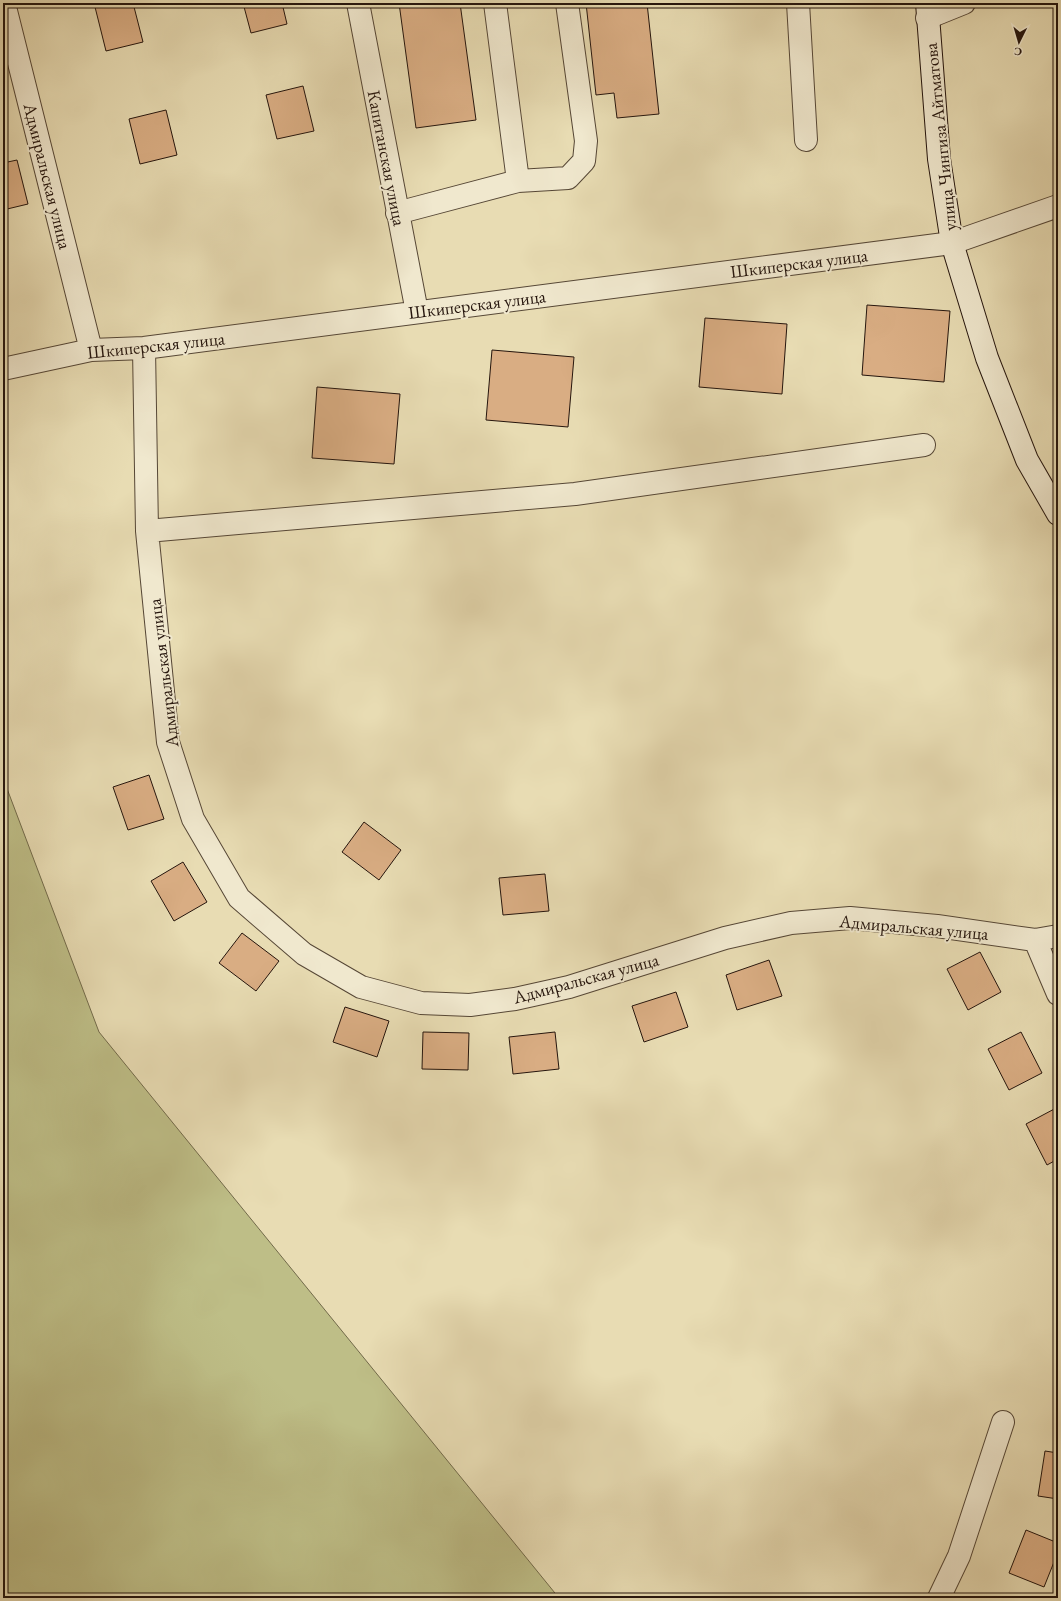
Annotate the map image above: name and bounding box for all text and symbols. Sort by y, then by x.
north arrow [999,22,1039,62]
street label: улица Чингиза Айтматова [919,41,961,232]
text: С [1013,45,1023,59]
street label: Капитанская улица [363,88,412,229]
street label: Адмиральская улица [18,100,77,252]
street label: Шкиперская улица [729,243,870,283]
street label: Шкиперская улица [407,284,548,324]
street label: Шкиперская улица [86,326,227,364]
street label: Адмиральская улица [142,596,184,750]
street label: Адмиральская улица [837,909,990,945]
street label: Адмиральская улица [510,947,662,1009]

